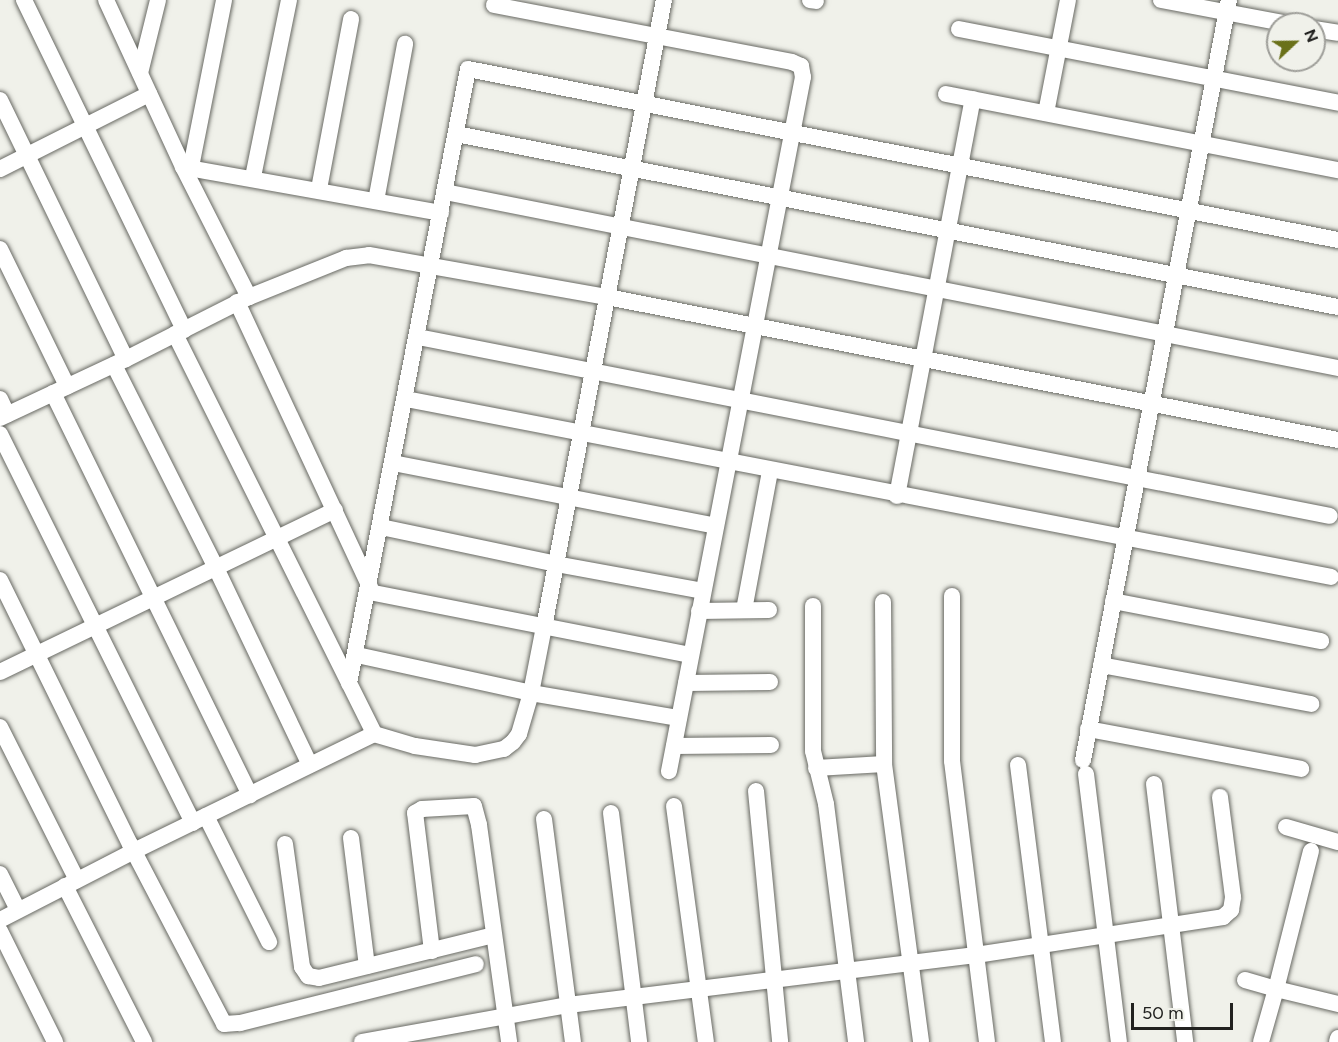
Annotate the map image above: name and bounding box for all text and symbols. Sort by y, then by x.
north arrow [1266,12,1326,72]
text: N [1300,27,1322,45]
scale bar [1134,991,1236,1029]
text: 50 m [1142,1002,1184,1024]

